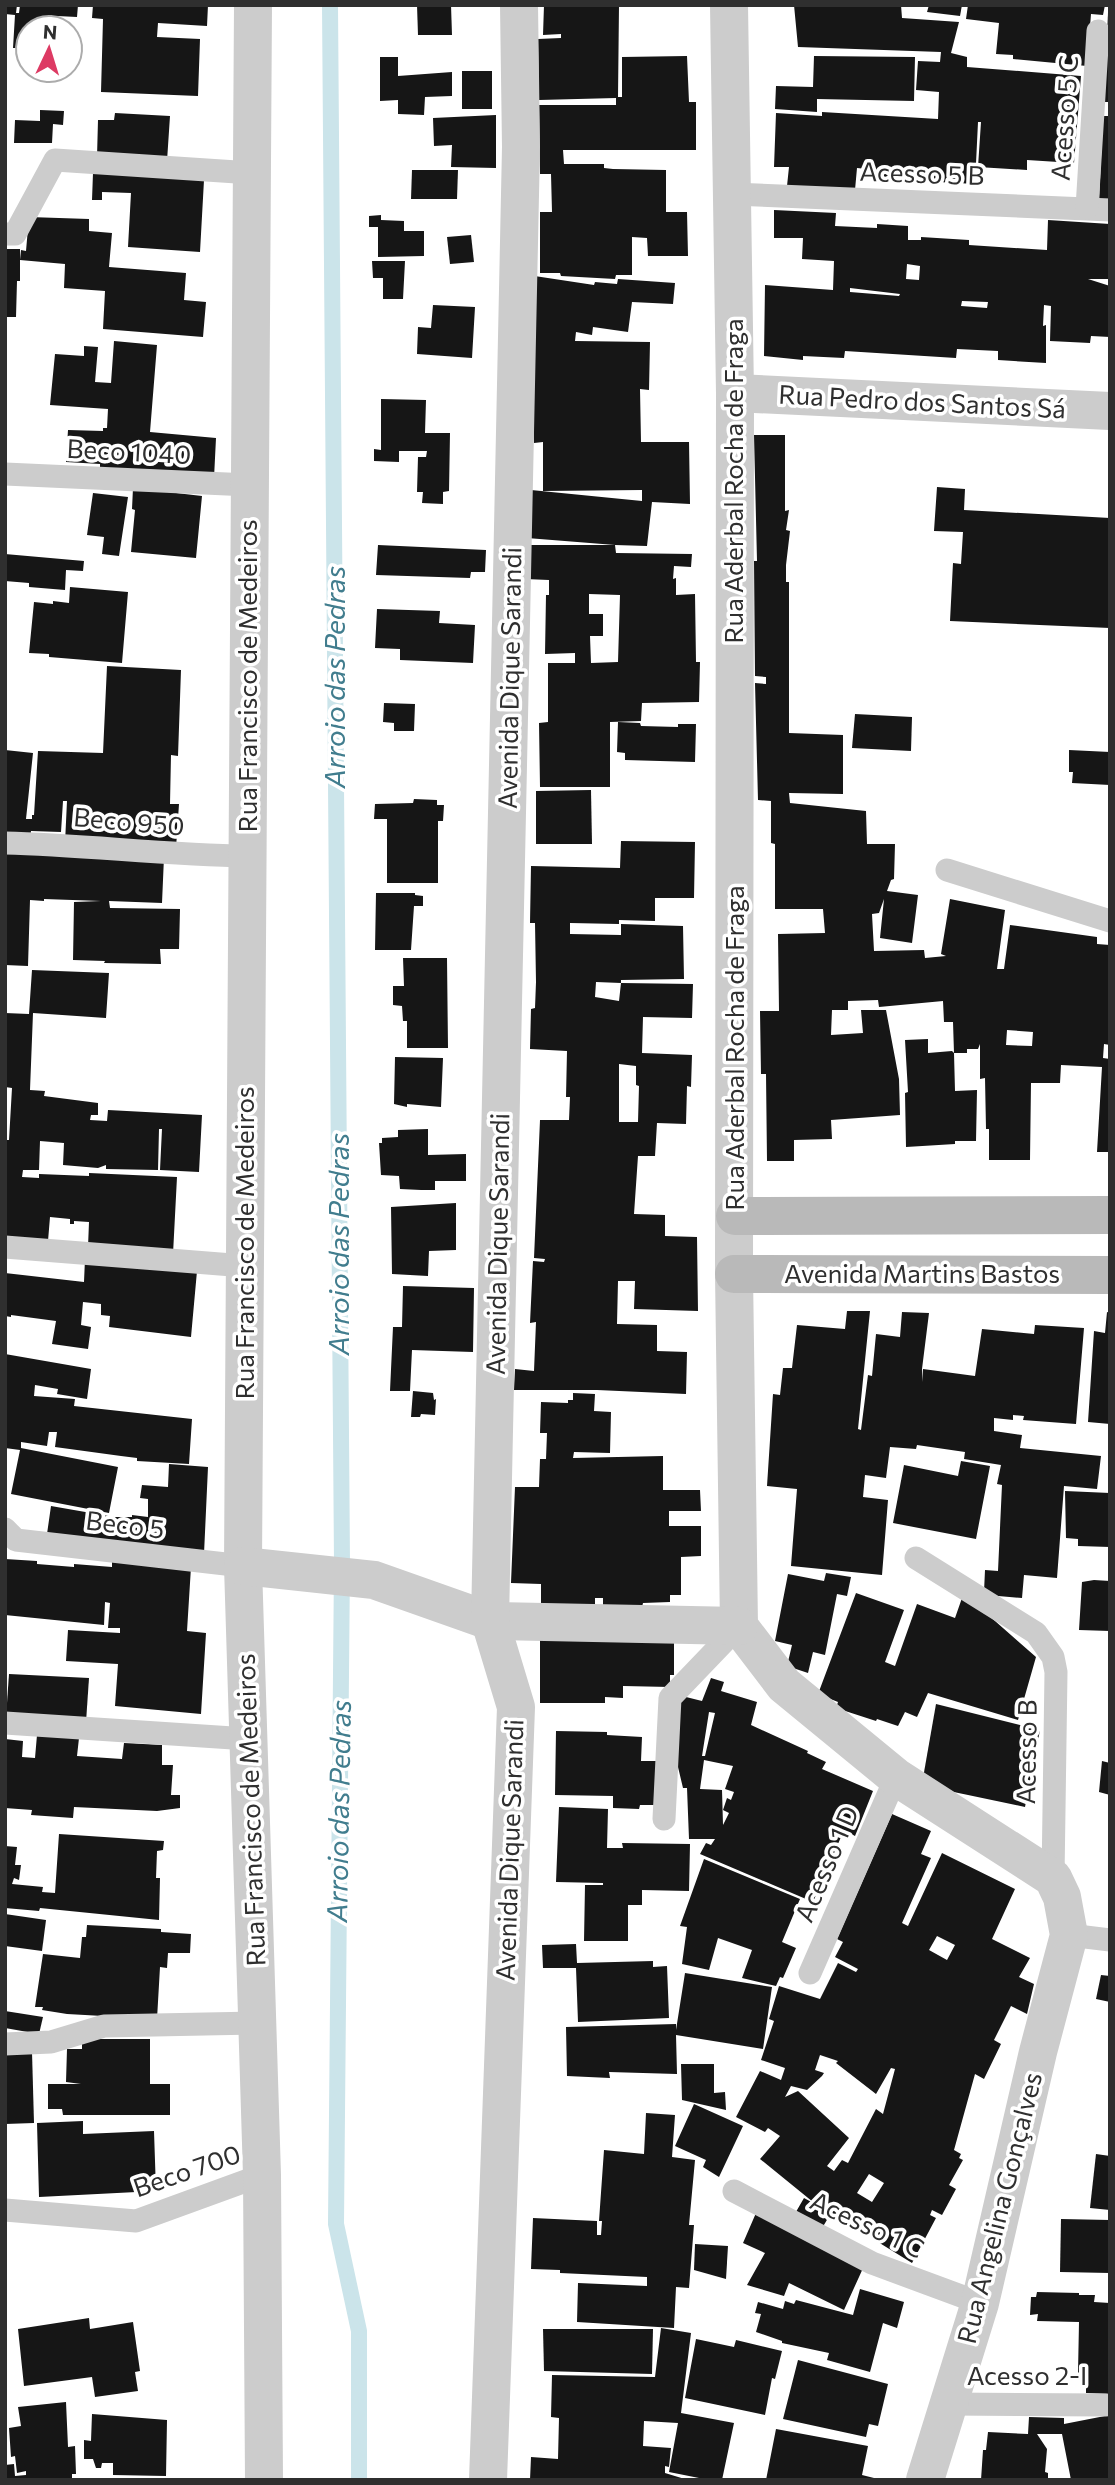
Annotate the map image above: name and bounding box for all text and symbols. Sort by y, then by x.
north arrow [14,14,84,84]
text: N [42,20,58,44]
street label: Acesso 5 C [1044,54,1083,182]
street label: Acesso 5 B [859,155,985,190]
street label: Rua Aderbal Rocha de Fraga [717,318,748,644]
street label: Rua Pedro dos Santos Sá [778,377,1066,424]
street label: Beco 1040 [66,432,192,469]
street label: Rua Francisco de Medeiros [231,520,262,832]
street label: Avenida Dique Sarandi [491,547,526,809]
water label: Arroio das Pedras [317,566,351,789]
street label: Beco 950 [72,800,186,841]
street label: Rua Aderbal Rocha de Fraga [718,885,749,1211]
street label: Rua Francisco de Medeiros [228,1087,259,1399]
street label: Avenida Dique Sarandi [479,1113,514,1375]
water label: Arroio das Pedras [321,1133,355,1356]
street label: Avenida Martins Bastos [784,1257,1060,1288]
street label: Beco 5 [84,1503,166,1544]
street label: Rua Francisco de Medeiros [229,1653,270,1967]
water label: Arroio das Pedras [319,1699,357,1924]
street label: Acesso B [1009,1699,1042,1805]
street label: Avenida Dique Sarandi [488,1718,529,1981]
street label: Acesso 1 D [787,1801,864,1926]
street label: Rua Angelina Gonçalves [950,2069,1047,2347]
street label: Beco 700 [129,2137,244,2202]
street label: Acesso 1 C [806,2184,929,2263]
street label: Acesso 2-I [967,2359,1087,2390]

